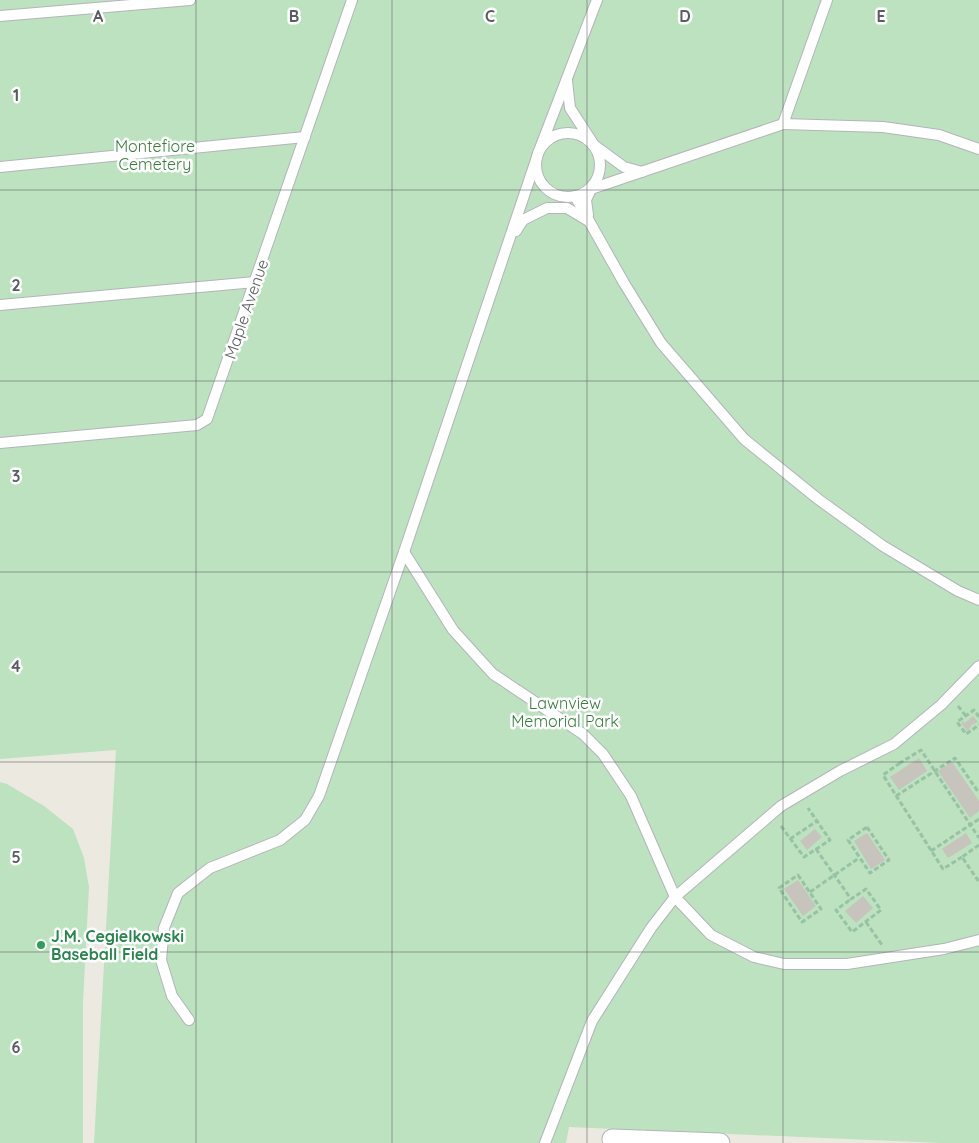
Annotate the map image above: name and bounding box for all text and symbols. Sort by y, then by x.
text: A [93,6,104,26]
text: B [289,6,299,26]
text: C [485,6,495,26]
text: D [679,6,691,26]
text: E [876,6,886,26]
text: 1 [13,85,19,105]
park label: Montefiore Cemetery [115,136,195,174]
street label: Maple Avenue [220,256,272,362]
text: 2 [11,275,21,295]
text: 3 [12,466,20,486]
text: 4 [11,656,21,676]
park label: Lawnview Memorial Park [511,693,619,731]
text: 5 [11,847,21,867]
place label: J.M. Cegielkowski Baseball Field [51,926,184,964]
marker: J.M. Cegielkowski Baseball Field [35,939,47,951]
text: 6 [12,1037,21,1057]

